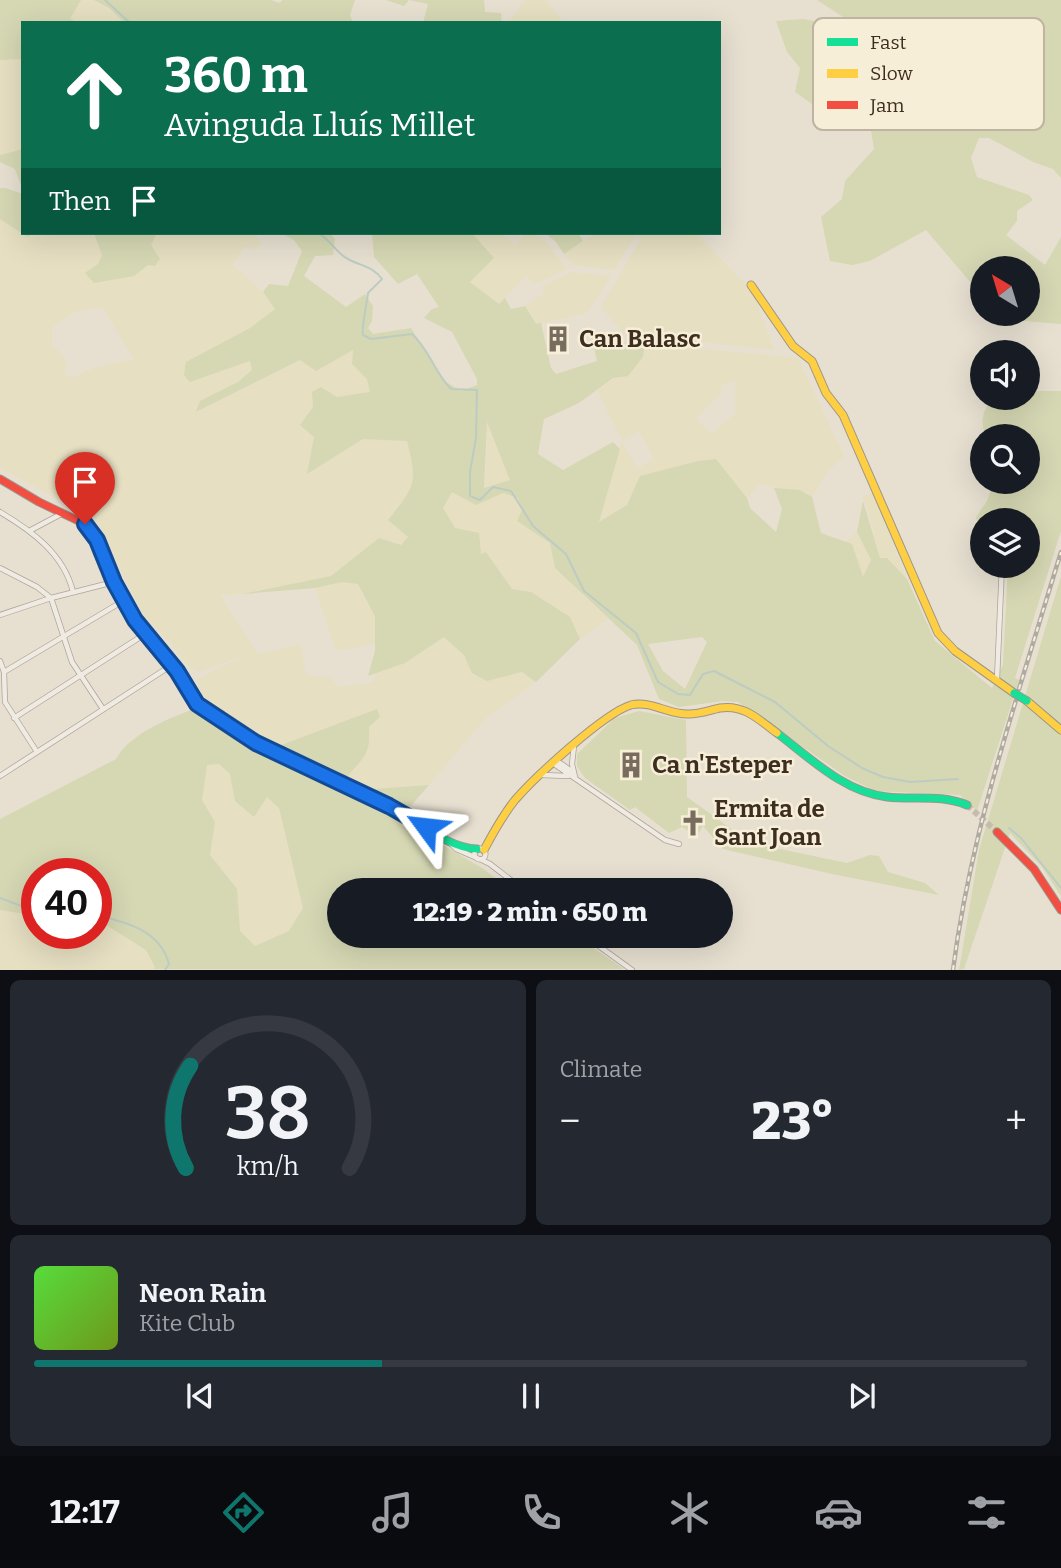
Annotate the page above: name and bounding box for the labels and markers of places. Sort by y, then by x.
building icon: Can Balasc [543,324,573,354]
place label: Can Balasc [579,325,701,353]
pin [55,452,115,524]
building icon: Ca n'Esteper [616,750,646,780]
place label: Ca n'Esteper [652,751,792,779]
place label: Ermita de Sant Joan [714,795,825,851]
church icon: Ermita de Sant Joan [678,808,708,838]

